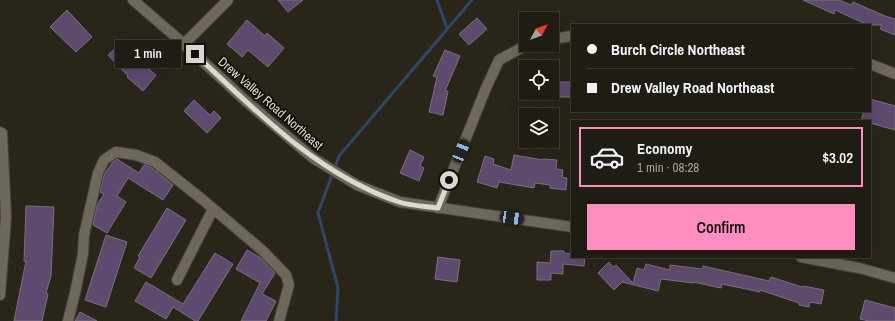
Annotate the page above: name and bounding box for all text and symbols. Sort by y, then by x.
north arrow [519,12,559,52]
map controls [519,12,559,148]
text: Burch Circle Northeast [611,39,745,60]
callout: 1 min [115,40,181,68]
text: 1 min [134,45,162,62]
route end [186,45,204,63]
street label: Drew Valley Road Northeast [215,53,327,154]
button: locate [519,60,559,100]
text: Drew Valley Road Northeast [611,77,774,98]
button: layers [519,108,559,148]
car [451,138,471,164]
text: Economy [637,138,692,159]
icon: car [589,139,625,175]
text: $3.02 [822,147,853,168]
text: 1 min · 08:28 [637,159,699,176]
route start [440,171,458,189]
button: Confirm [587,204,855,250]
car [499,210,525,226]

